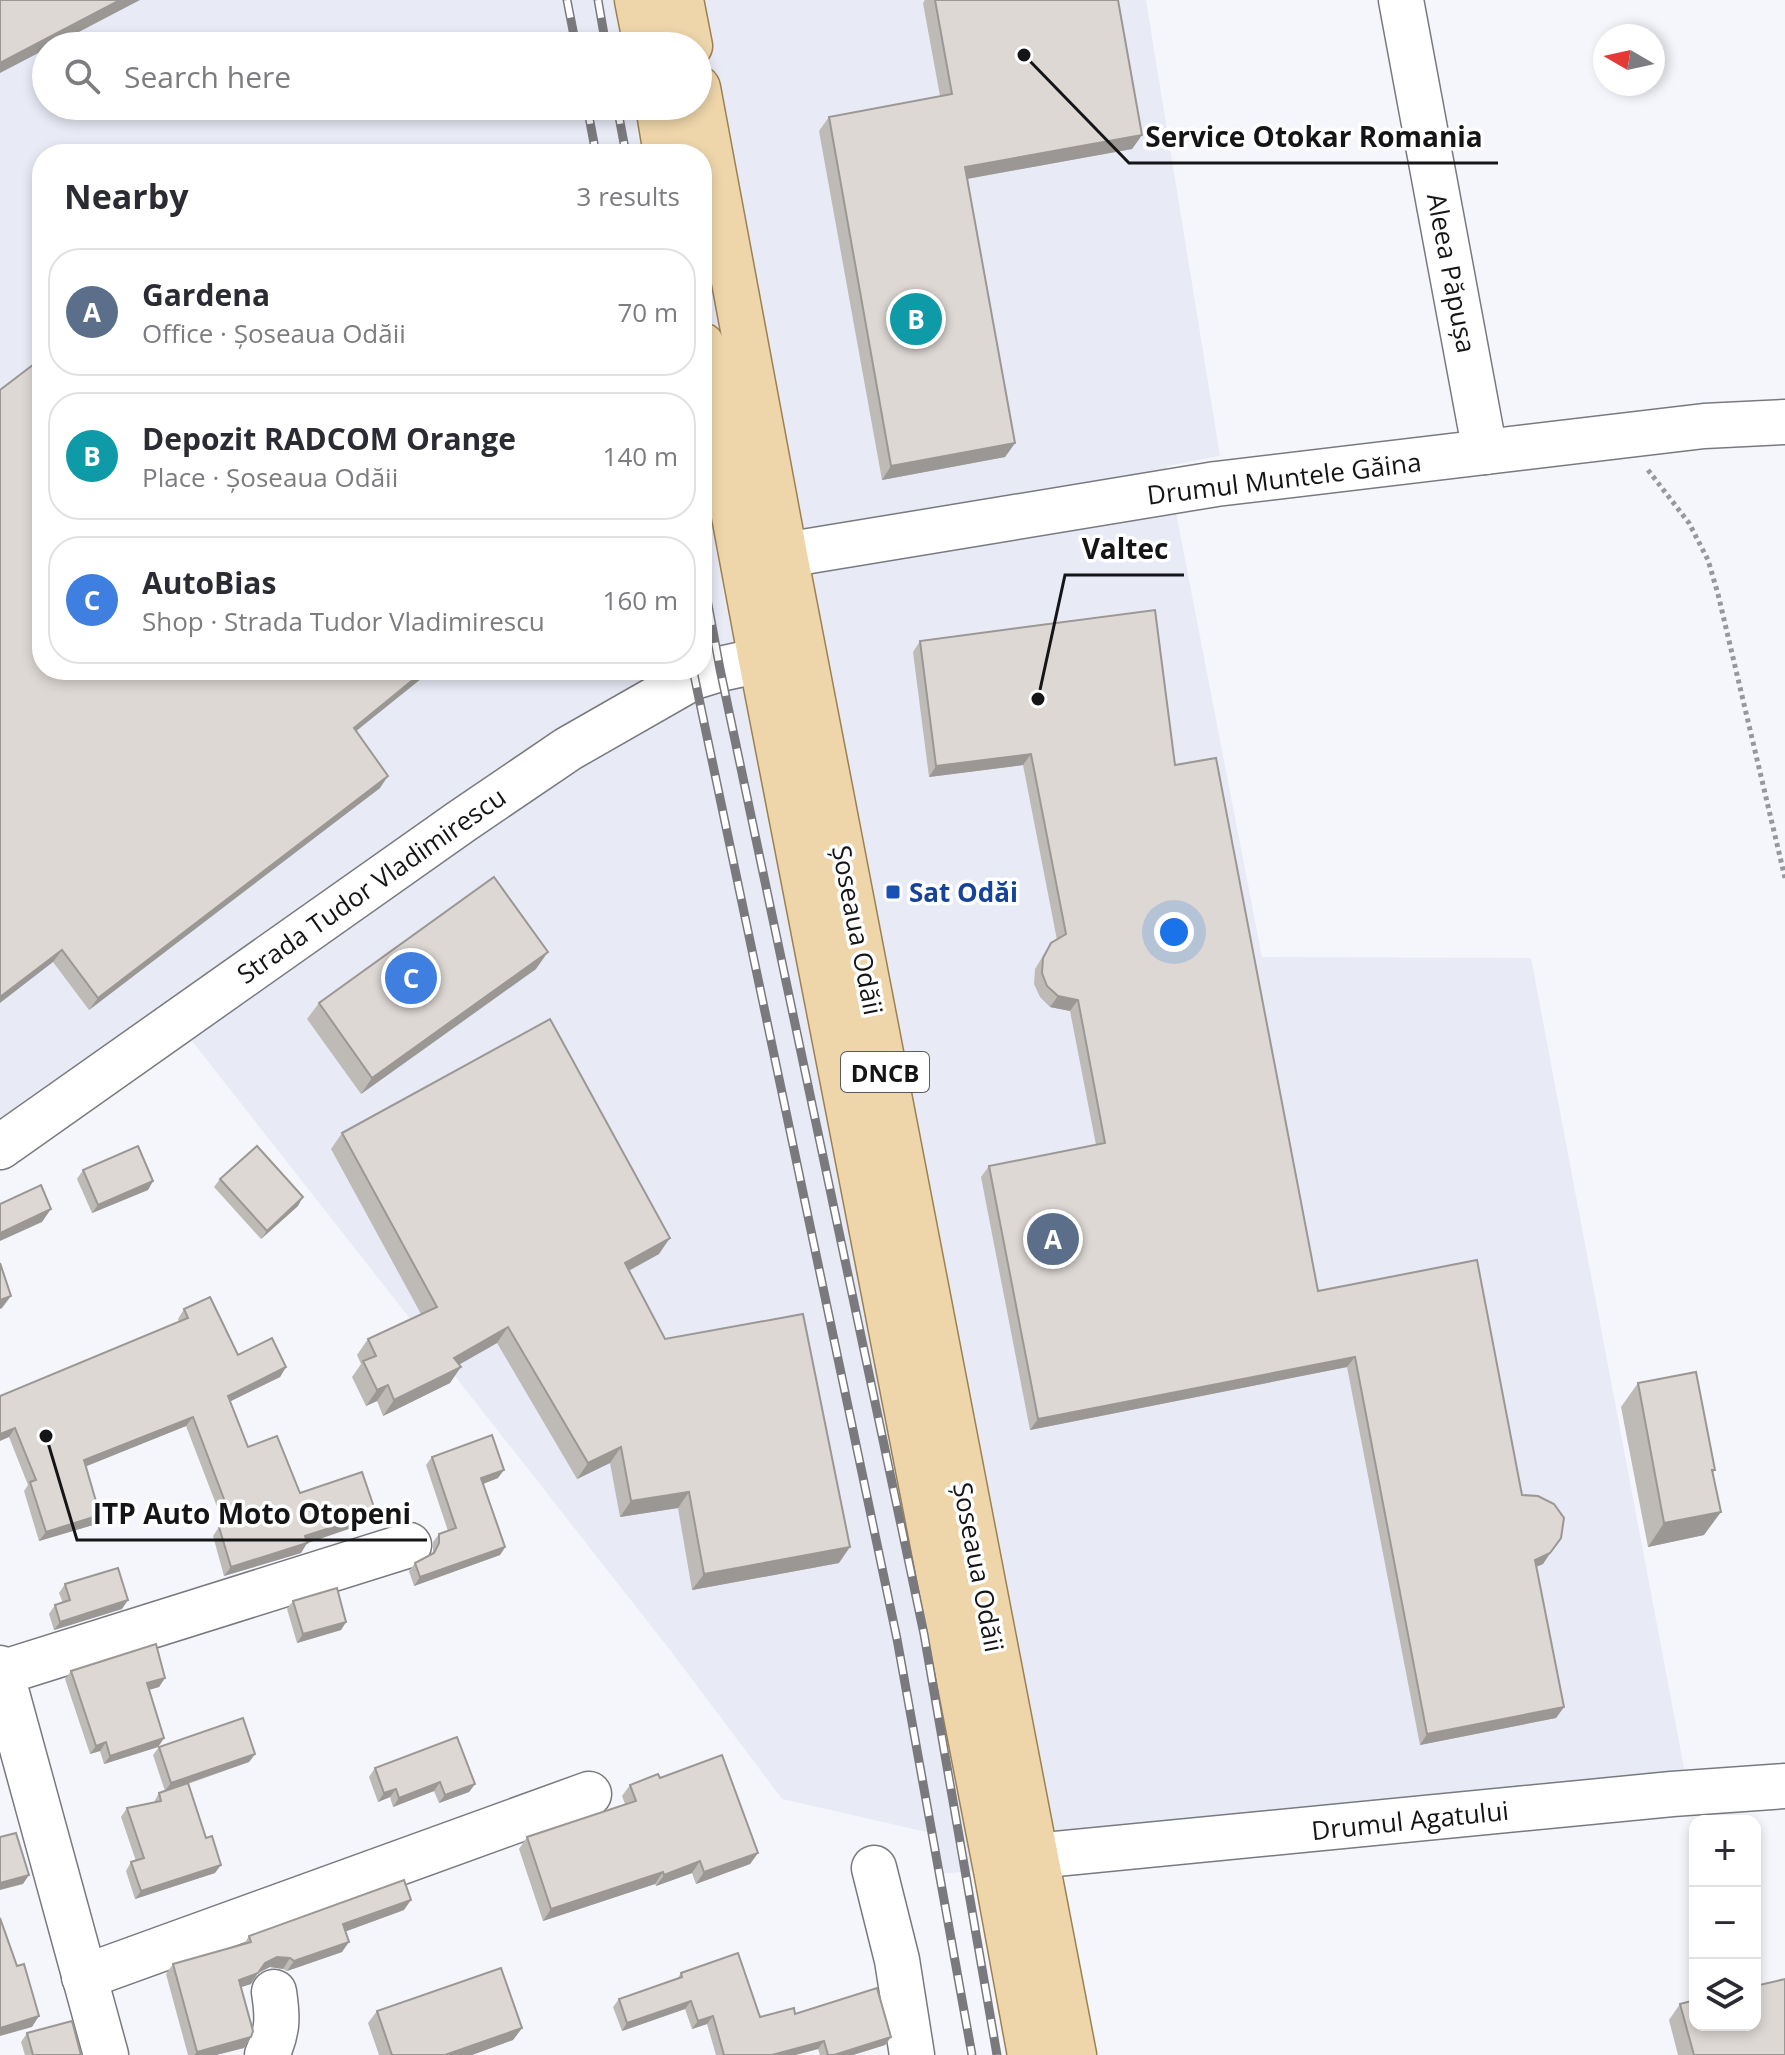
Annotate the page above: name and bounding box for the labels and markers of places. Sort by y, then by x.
callout: Service Otokar Romania [1129,111,1498,163]
pin: B [890,289,942,349]
callout: Valtec [1065,523,1184,575]
place label: Sat Odăi [909,874,1018,910]
marker: Sat Odăi [884,883,902,901]
pin: C [385,948,437,1008]
pin: A [1027,1209,1079,1269]
callout: ITP Auto Moto Otopeni [77,1488,427,1540]

